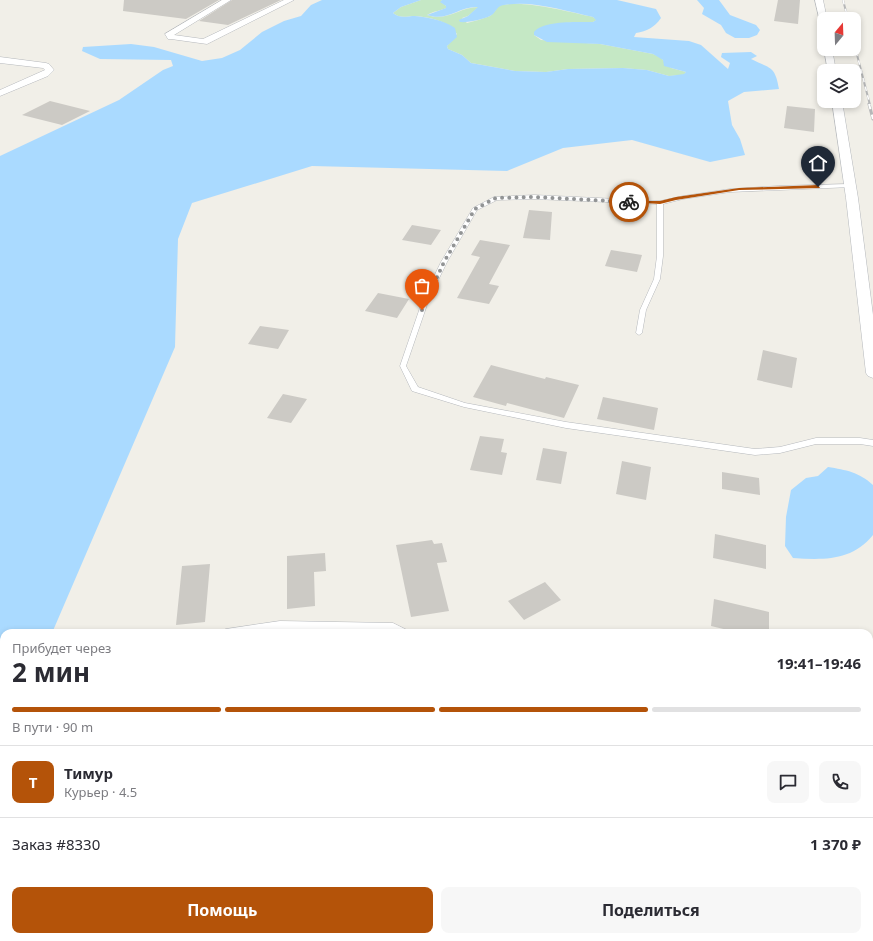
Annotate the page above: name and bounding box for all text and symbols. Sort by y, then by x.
north arrow [817,12,861,56]
map controls [817,12,861,108]
button: layers [817,64,861,108]
pin [801,146,835,187]
icon: home [807,152,829,174]
courier [609,182,649,222]
icon: bike [618,191,640,213]
pin [405,269,439,310]
icon: bag [411,275,433,297]
text: Прибудет через [12,639,111,657]
text: 19:41–19:46 [776,653,861,673]
text: 2 мин [12,654,90,690]
text: В пути · 90 m [12,718,93,736]
button: chat [767,761,809,803]
button: phone [819,761,861,803]
text: Тимур [64,763,113,783]
text: Т [29,772,37,792]
text: Курьер · 4.5 [64,783,137,801]
text: Заказ #8330 [12,834,100,854]
text: 1 370 ₽ [810,834,861,854]
button: Помощь [12,887,433,933]
button: Поделиться [441,887,861,933]

